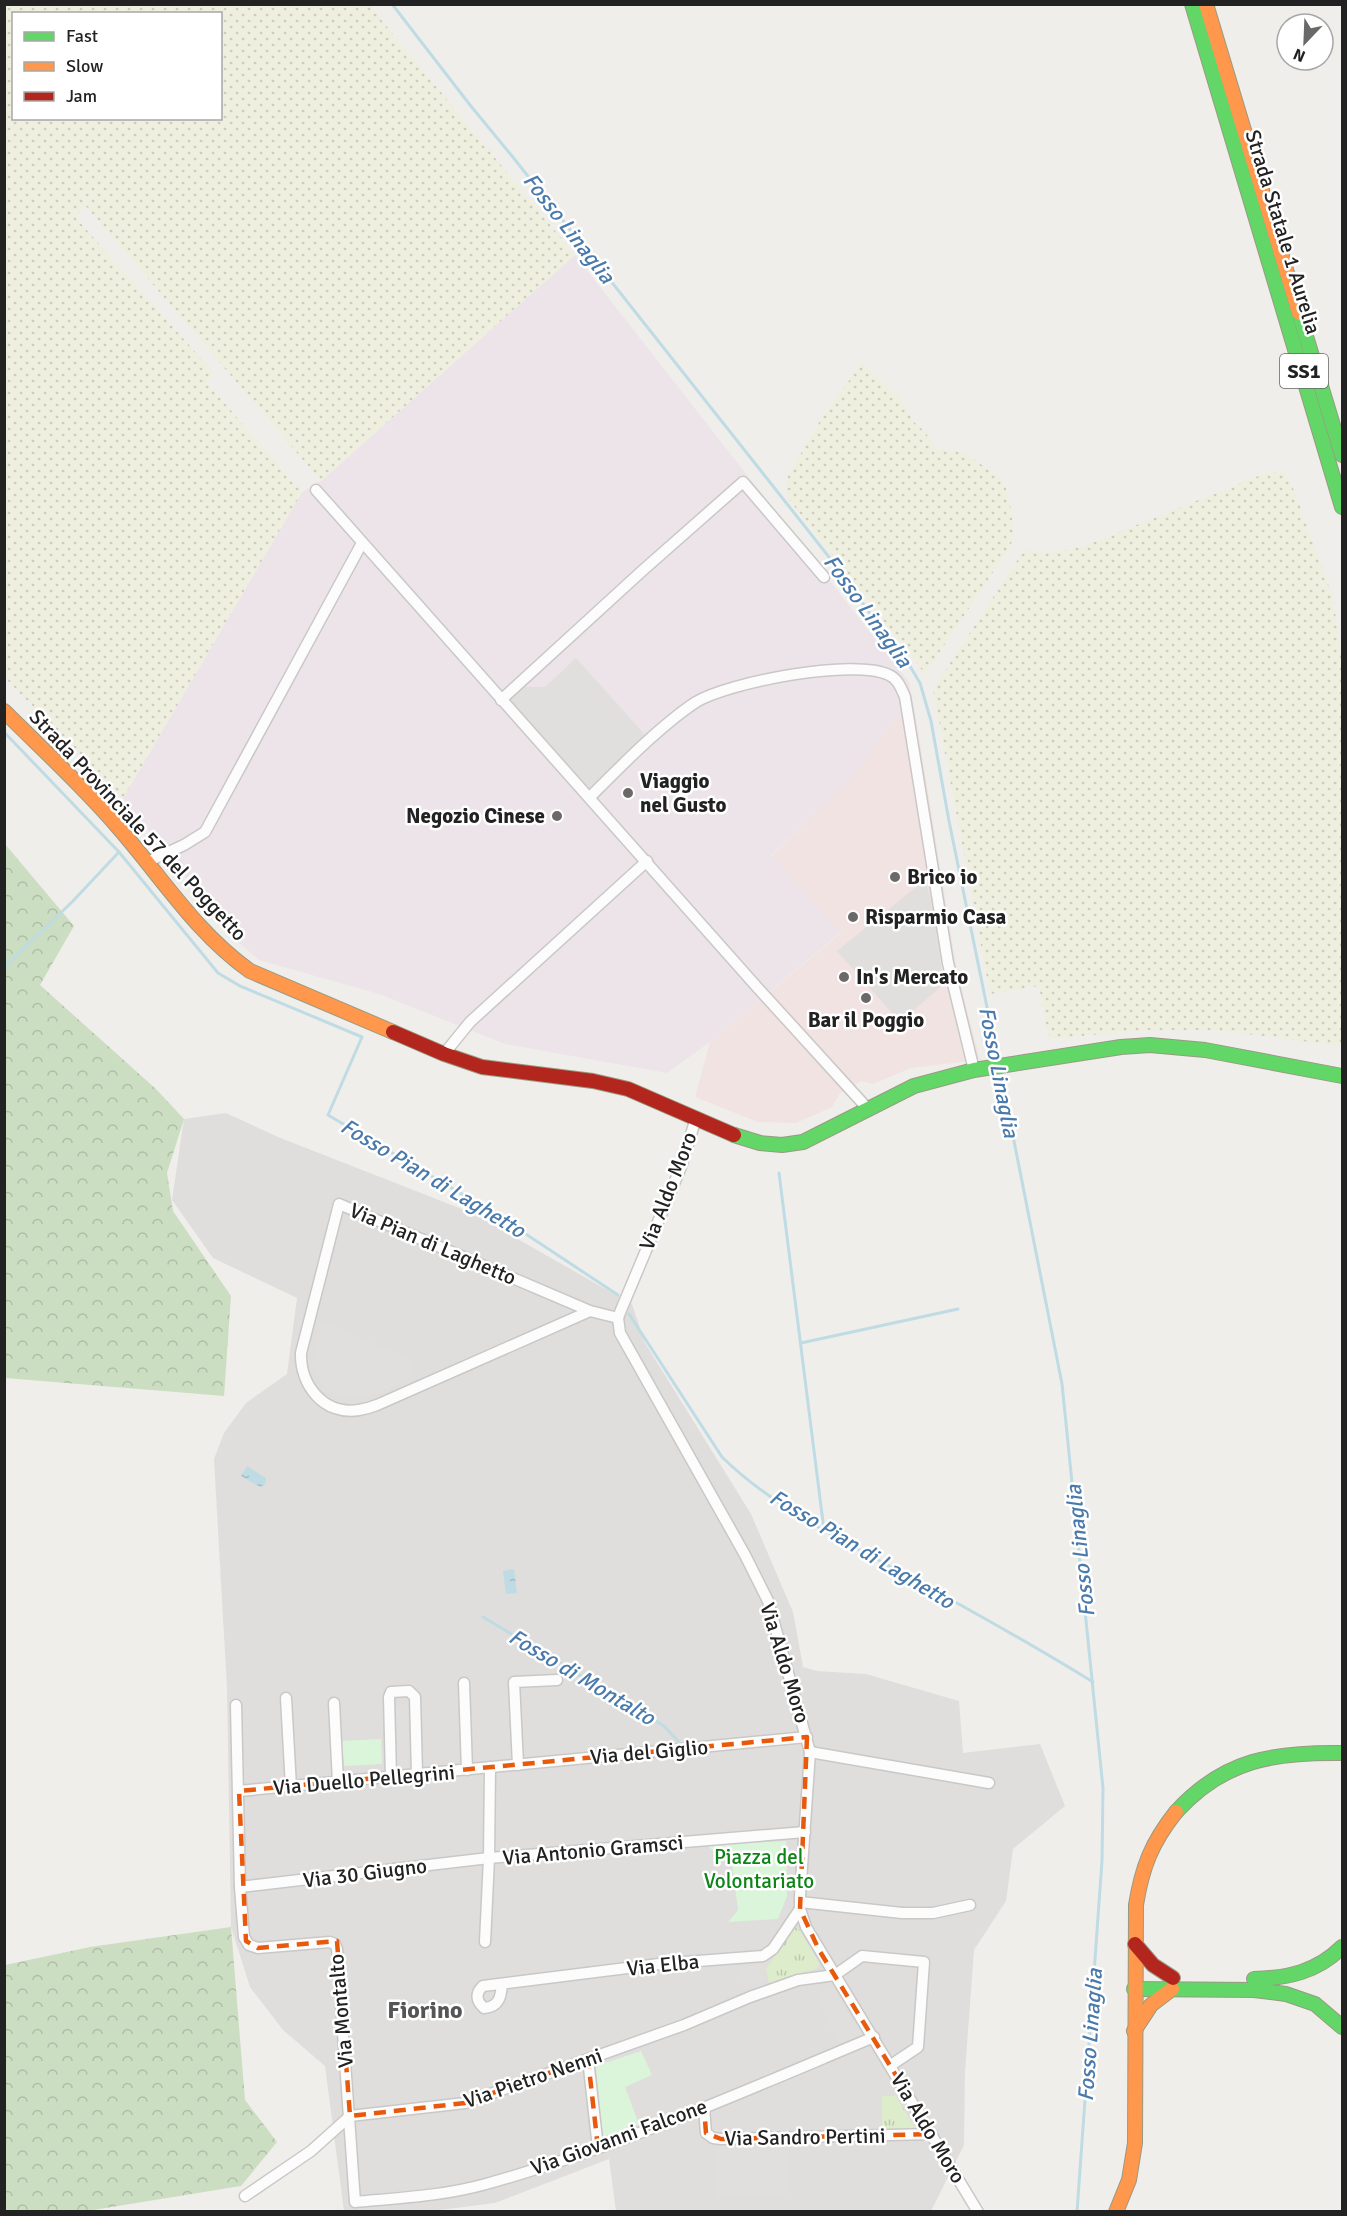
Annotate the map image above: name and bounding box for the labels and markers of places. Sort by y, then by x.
place label: Viaggio nel Gusto [640,768,726,818]
marker: Viaggio nel Gusto [621,786,635,800]
place label: Negozio Cinese [406,803,545,829]
marker: Negozio Cinese [550,809,564,823]
place label: Brico io [907,864,977,890]
marker: Brico io [888,870,902,884]
place label: Risparmio Casa [865,904,1007,930]
marker: Risparmio Casa [846,910,860,924]
place label: In's Mercato [856,964,968,990]
marker: In's Mercato [837,970,851,984]
marker: Bar il Poggio [859,991,873,1005]
place label: Bar il Poggio [808,1007,924,1033]

